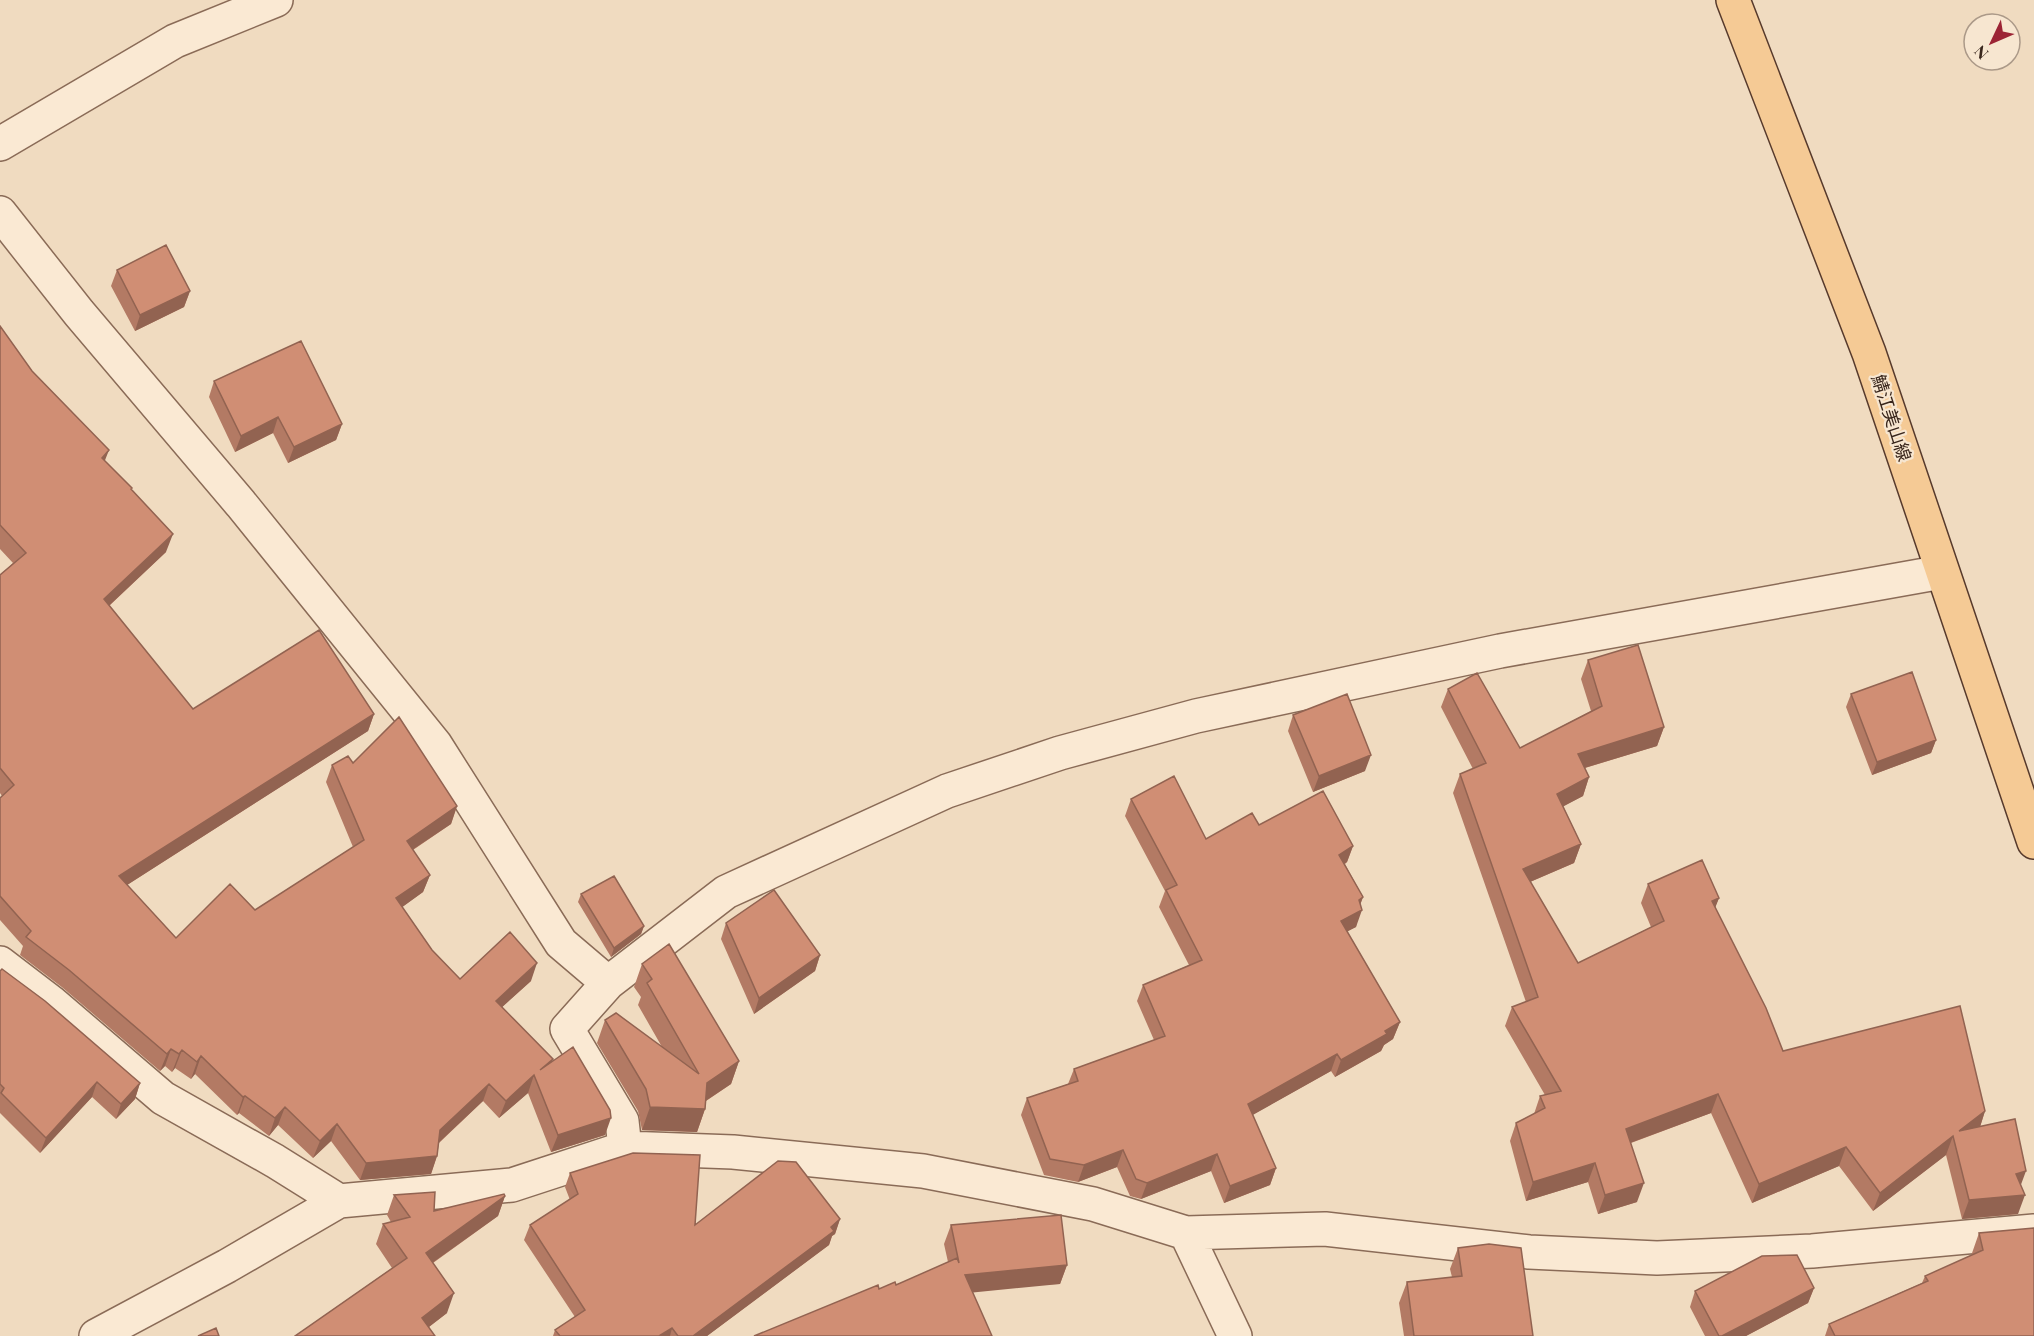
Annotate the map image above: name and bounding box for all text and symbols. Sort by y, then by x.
north arrow [1962,12,2022,72]
text: N [1969,41,1992,64]
street label: 鯖江美山線 [1867,371,1917,464]

